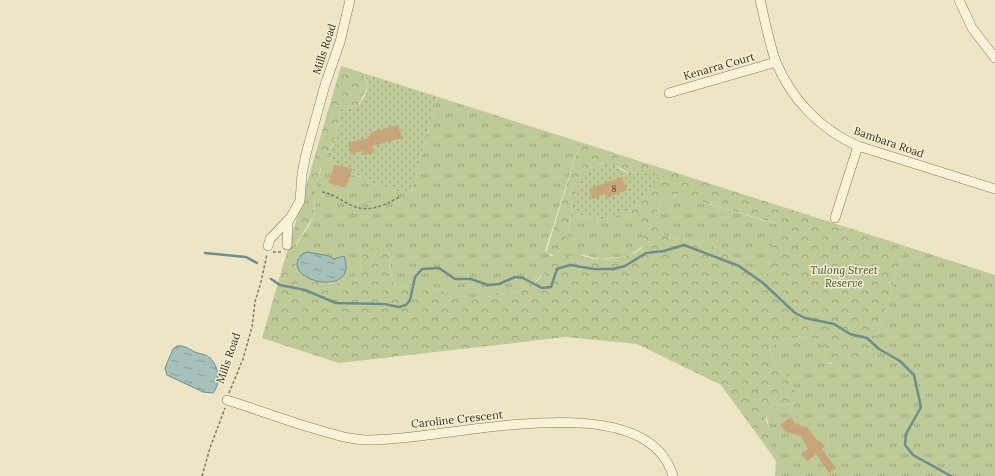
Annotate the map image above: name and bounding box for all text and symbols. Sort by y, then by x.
street label: Mills Road [309,21,339,76]
street label: Kenarra Court [682,49,757,83]
street label: Bambara Road [852,123,926,161]
house number: 8 [611,183,617,194]
park label: Tulong Street Reserve [810,263,878,290]
street label: Mills Road [213,330,243,385]
street label: Caroline Crescent [410,407,504,431]

